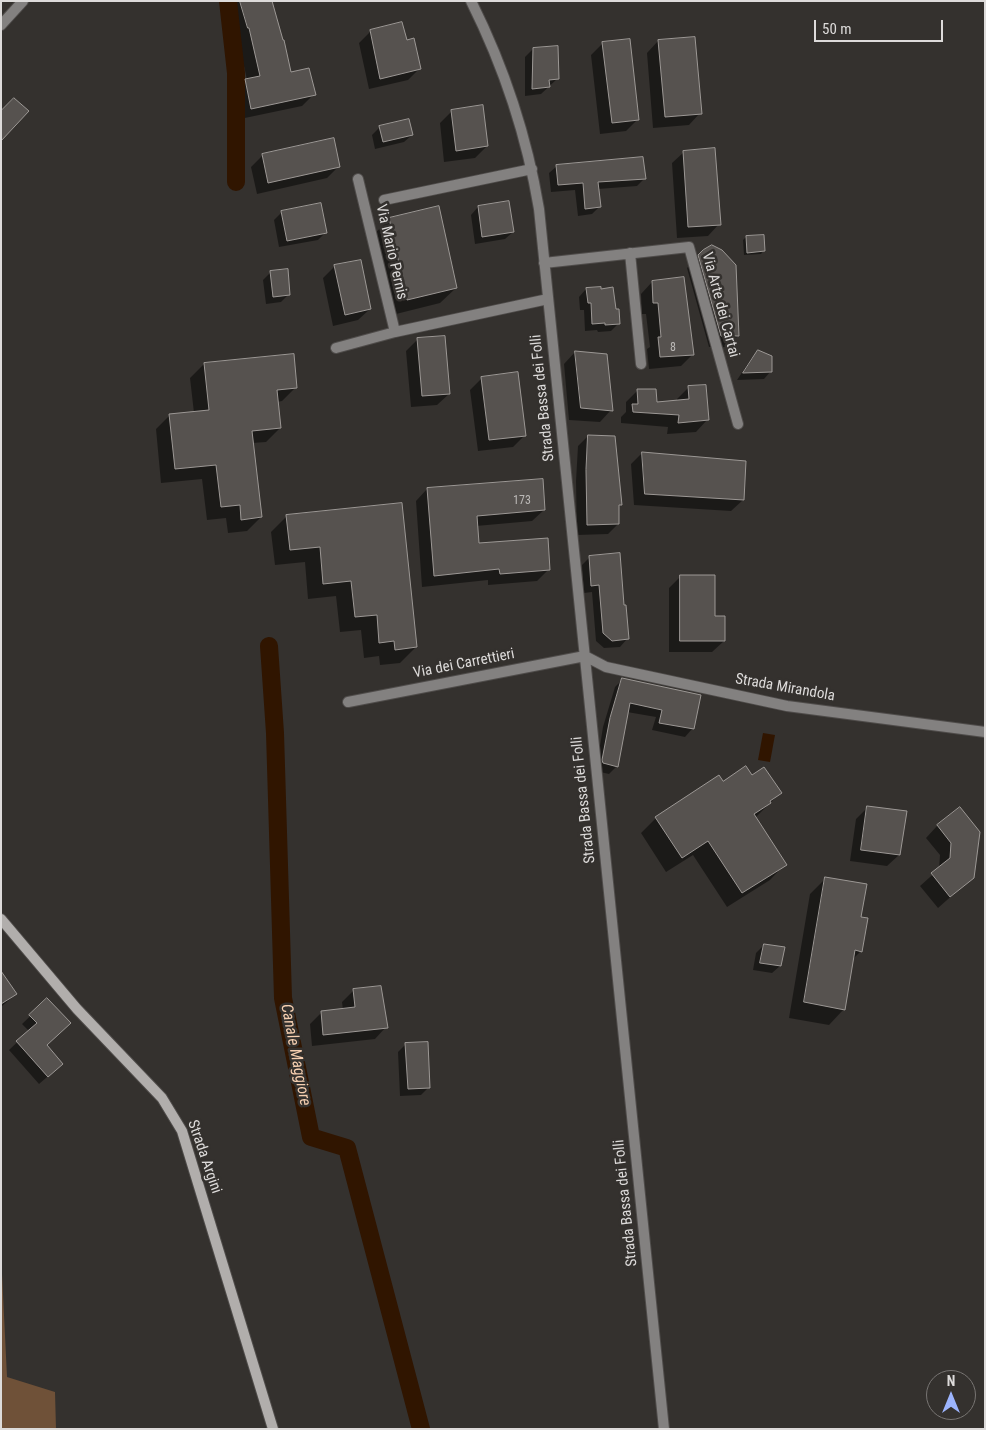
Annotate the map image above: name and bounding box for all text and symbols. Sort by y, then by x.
scale bar [816,10,945,42]
text: 50 m [822,20,852,38]
street label: Via Mario Pernis [371,203,411,301]
street label: Via Arte dei Cartai [697,250,743,360]
street label: Strada Bassa dei Folli [527,334,559,462]
house number: 8 [670,341,676,355]
house number: 173 [513,494,531,508]
street label: Via dei Carrettieri [412,645,516,683]
street label: Strada Mirandola [734,670,836,706]
street label: Strada Bassa dei Folli [568,736,600,864]
water label: Canale Maggiore [276,1002,314,1108]
street label: Strada Argini [183,1118,225,1196]
street label: Strada Bassa dei Folli [610,1139,642,1267]
north arrow [926,1370,976,1420]
text: N [947,1373,955,1389]

